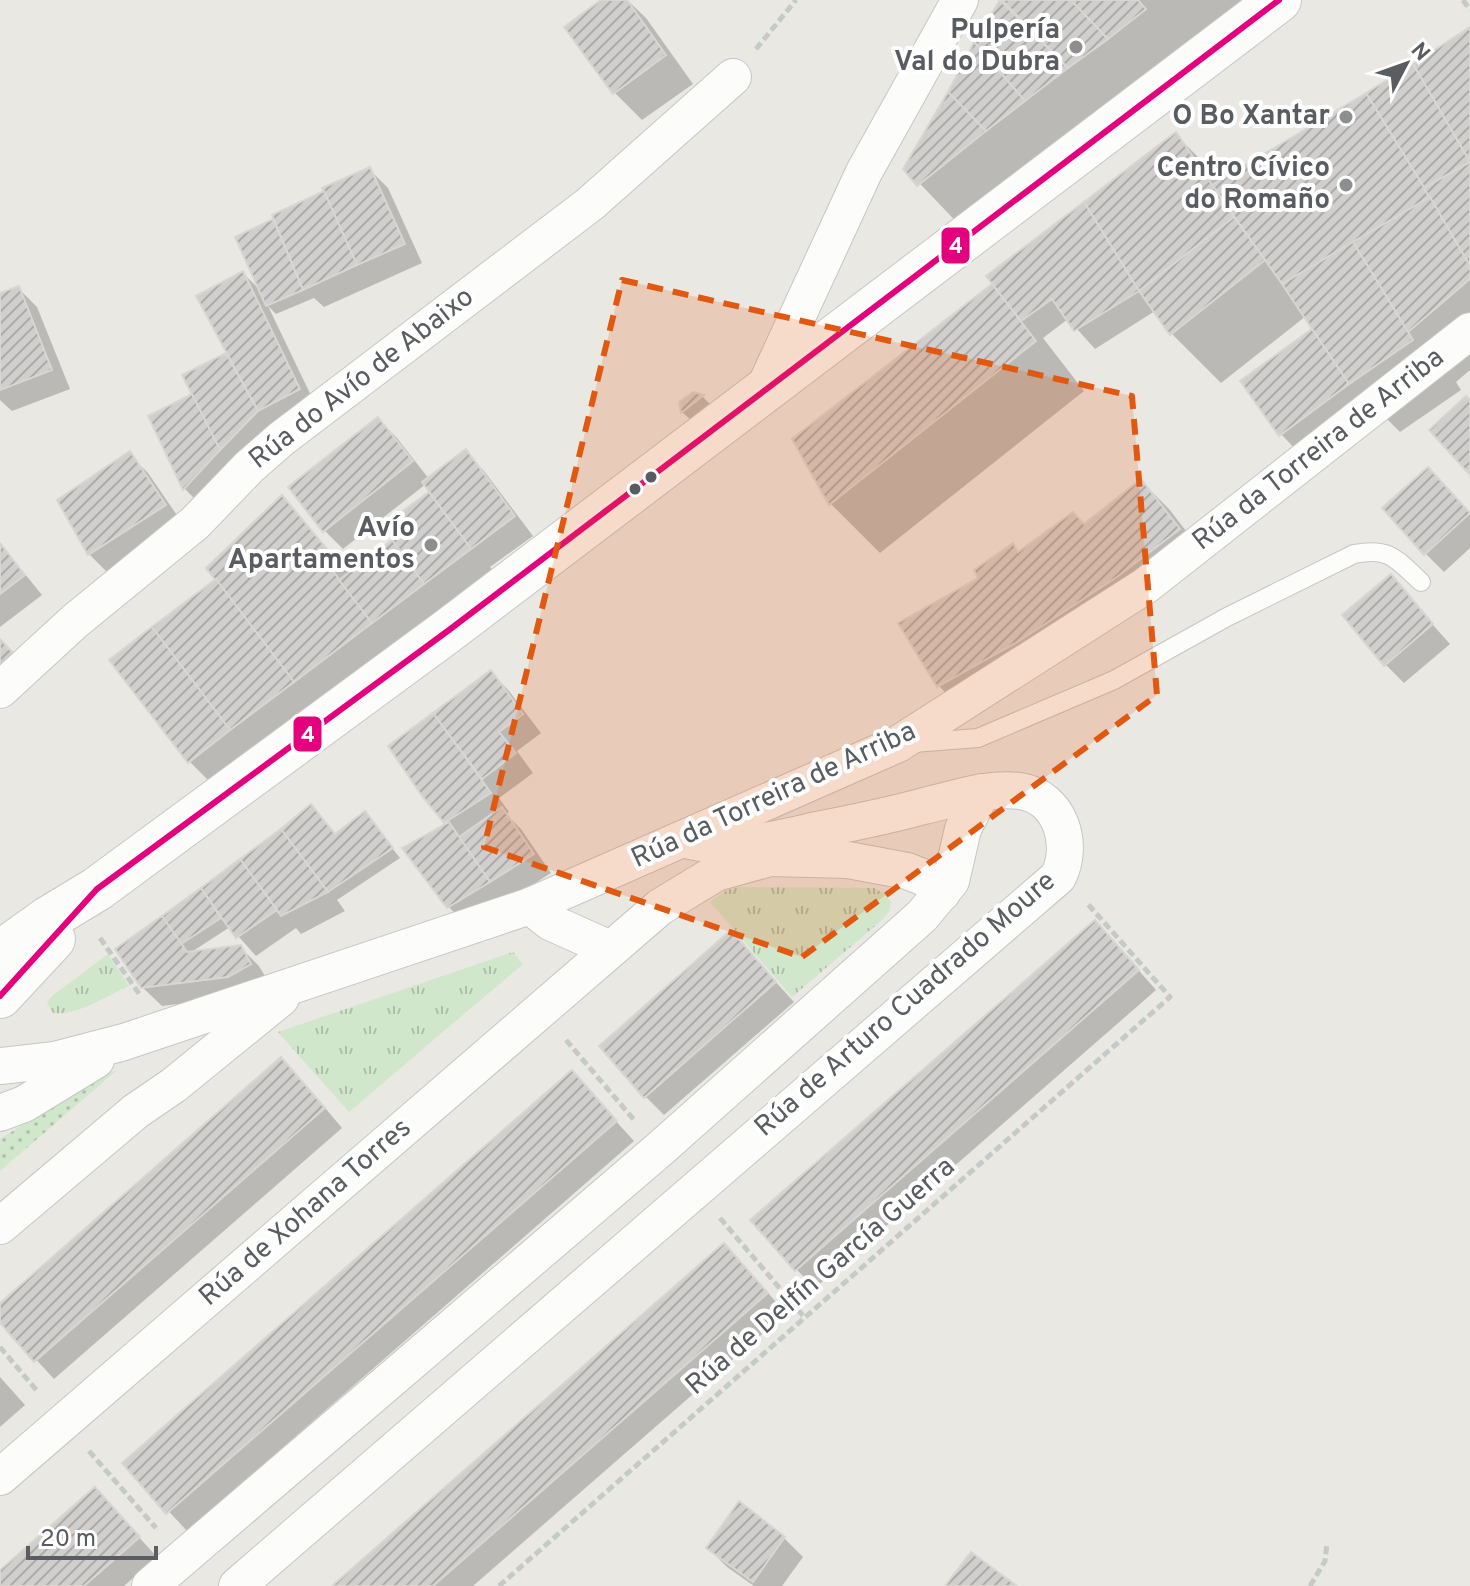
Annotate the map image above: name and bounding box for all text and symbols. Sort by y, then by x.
place label: Pulpería Val do Dubra [894,13,1060,81]
north arrow [1366,24,1446,104]
marker: Pulpería Val do Dubra [1067,38,1085,56]
text: N [1404,38,1435,67]
place label: O Bo Xantar [1172,99,1330,135]
marker: O Bo Xantar [1337,108,1355,126]
place label: Centro Cívico do Romaño [1156,151,1330,219]
marker: Centro Cívico do Romaño [1337,176,1355,194]
line badge: 4 [940,226,971,265]
text: 4 [949,234,963,261]
street label: Rúa do Avío de Abaixo [242,280,482,478]
street label: Rúa da Torreira de Arriba [1186,340,1452,560]
unlabelled marker [643,469,659,485]
unlabelled marker [627,481,643,497]
place label: Avío Apartamentos [228,511,415,579]
marker: Avío Apartamentos [422,536,440,554]
street label: Rúa da Torreira de Arriba [626,714,922,878]
line badge: 4 [292,715,323,753]
text: 4 [301,723,315,750]
street label: Rúa de Arturo Cuadrado Moure [748,864,1064,1146]
street label: Rúa de Xohana Torres [192,1111,420,1315]
street label: Rúa de Delfín García Guerra [679,1150,963,1404]
scale bar [28,1510,156,1560]
text: 20 m [40,1525,96,1555]

